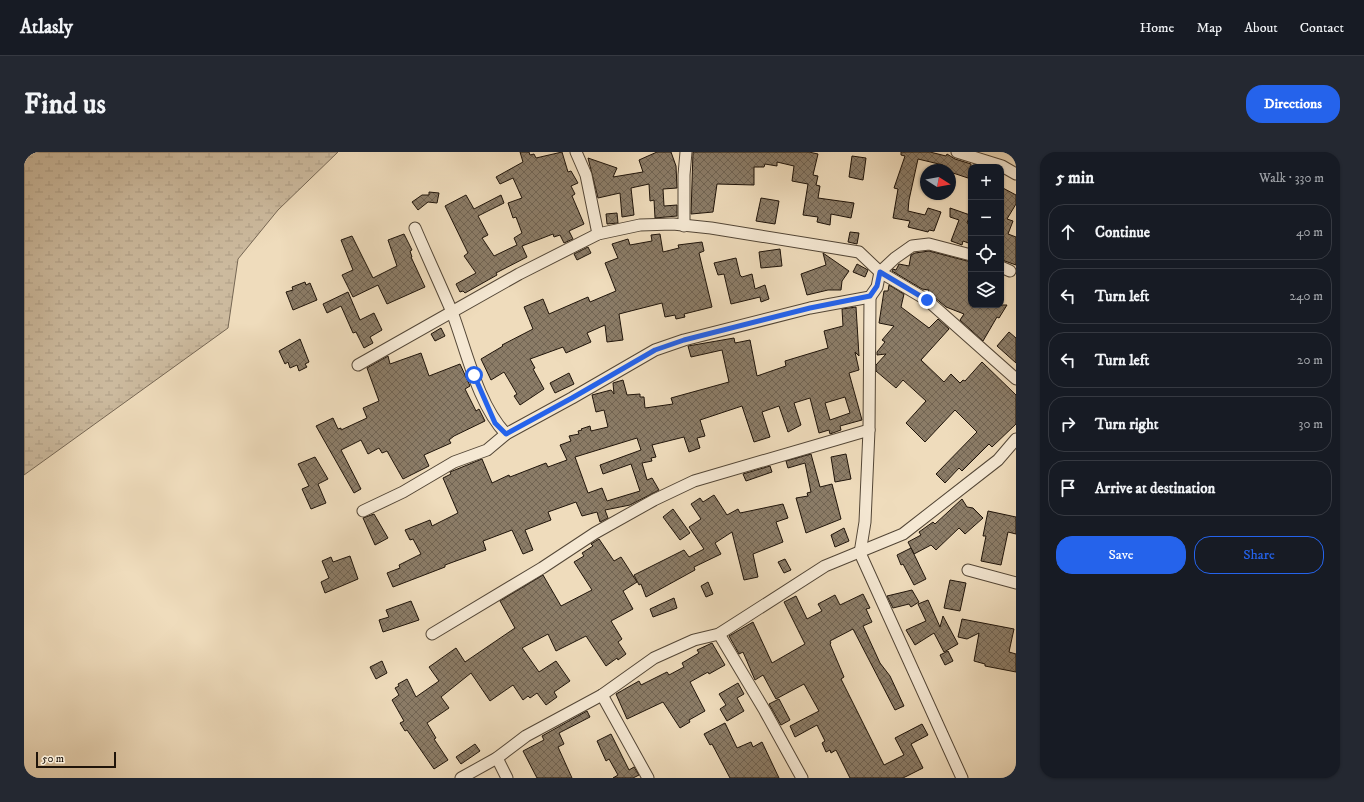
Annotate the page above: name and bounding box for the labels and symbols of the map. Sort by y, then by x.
north arrow [920,164,956,200]
route end [918,291,936,309]
route start [465,366,483,384]
scale bar [36,750,116,769]

